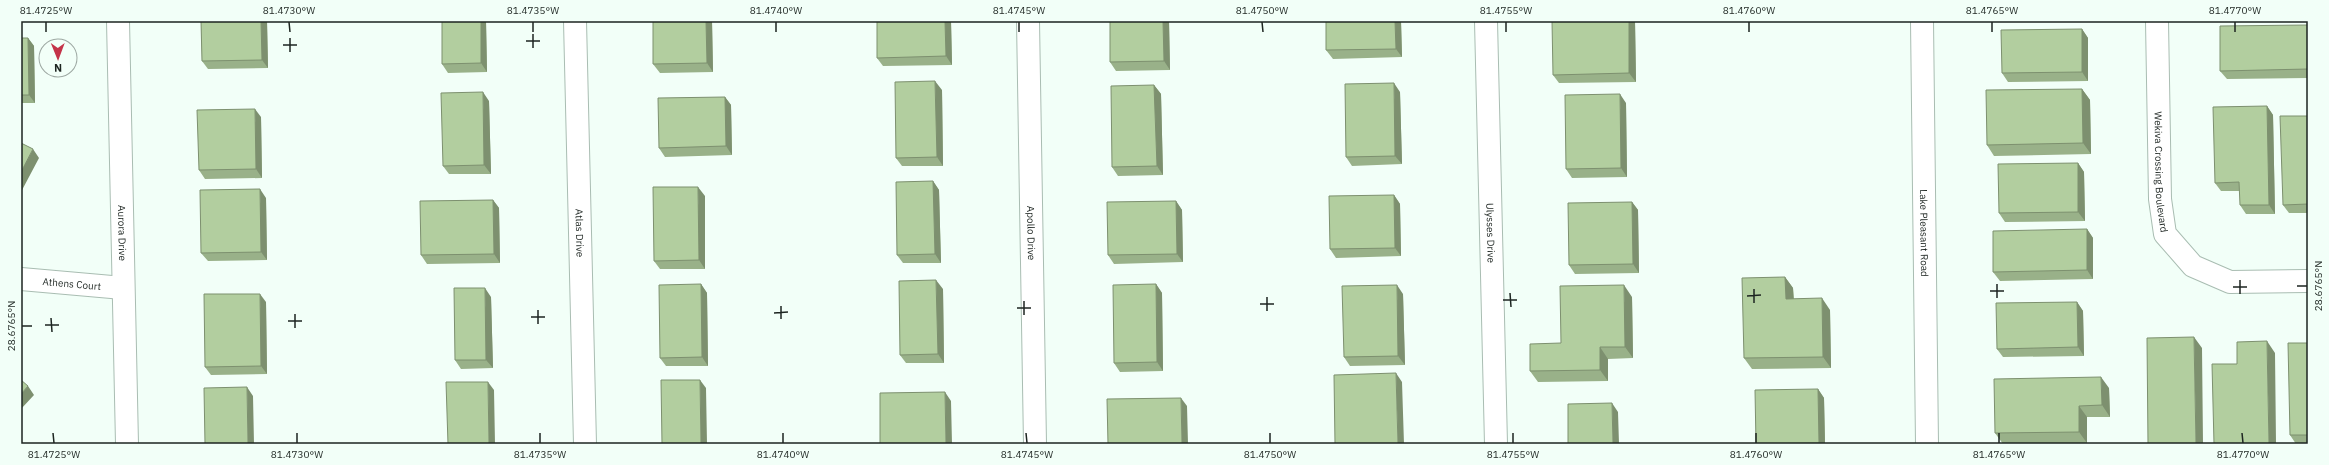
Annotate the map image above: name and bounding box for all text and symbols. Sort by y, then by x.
text: 81.4725°W [20,4,72,17]
text: 81.4730°W [263,4,315,17]
text: 81.4735°W [507,4,559,17]
text: 81.4740°W [750,4,802,17]
text: 81.4745°W [993,4,1045,17]
text: 81.4750°W [1236,4,1288,17]
text: 81.4755°W [1480,4,1532,17]
text: 81.4760°W [1723,4,1775,17]
text: 81.4765°W [1966,4,2018,17]
text: 81.4770°W [2209,4,2261,17]
north arrow [38,38,78,78]
text: N [54,61,62,75]
street label: Wekiva Crossing Boulevard [2152,111,2171,233]
street label: Lake Pleasant Road [1917,189,1931,277]
street label: Ulysses Drive [1483,203,1498,264]
street label: Aurora Drive [115,205,129,262]
street label: Apollo Drive [1024,206,1038,261]
street label: Atlas Drive [572,209,587,258]
text: 28.6765°N [2312,261,2325,311]
street label: Athens Court [42,275,102,293]
text: 28.6765°N [5,301,18,351]
text: 81.4725°W [28,448,80,461]
text: 81.4730°W [271,448,323,461]
text: 81.4735°W [514,448,566,461]
text: 81.4740°W [757,448,809,461]
text: 81.4745°W [1001,448,1053,461]
text: 81.4750°W [1244,448,1296,461]
text: 81.4755°W [1487,448,1539,461]
text: 81.4760°W [1730,448,1782,461]
text: 81.4765°W [1973,448,2025,461]
text: 81.4770°W [2217,448,2269,461]

